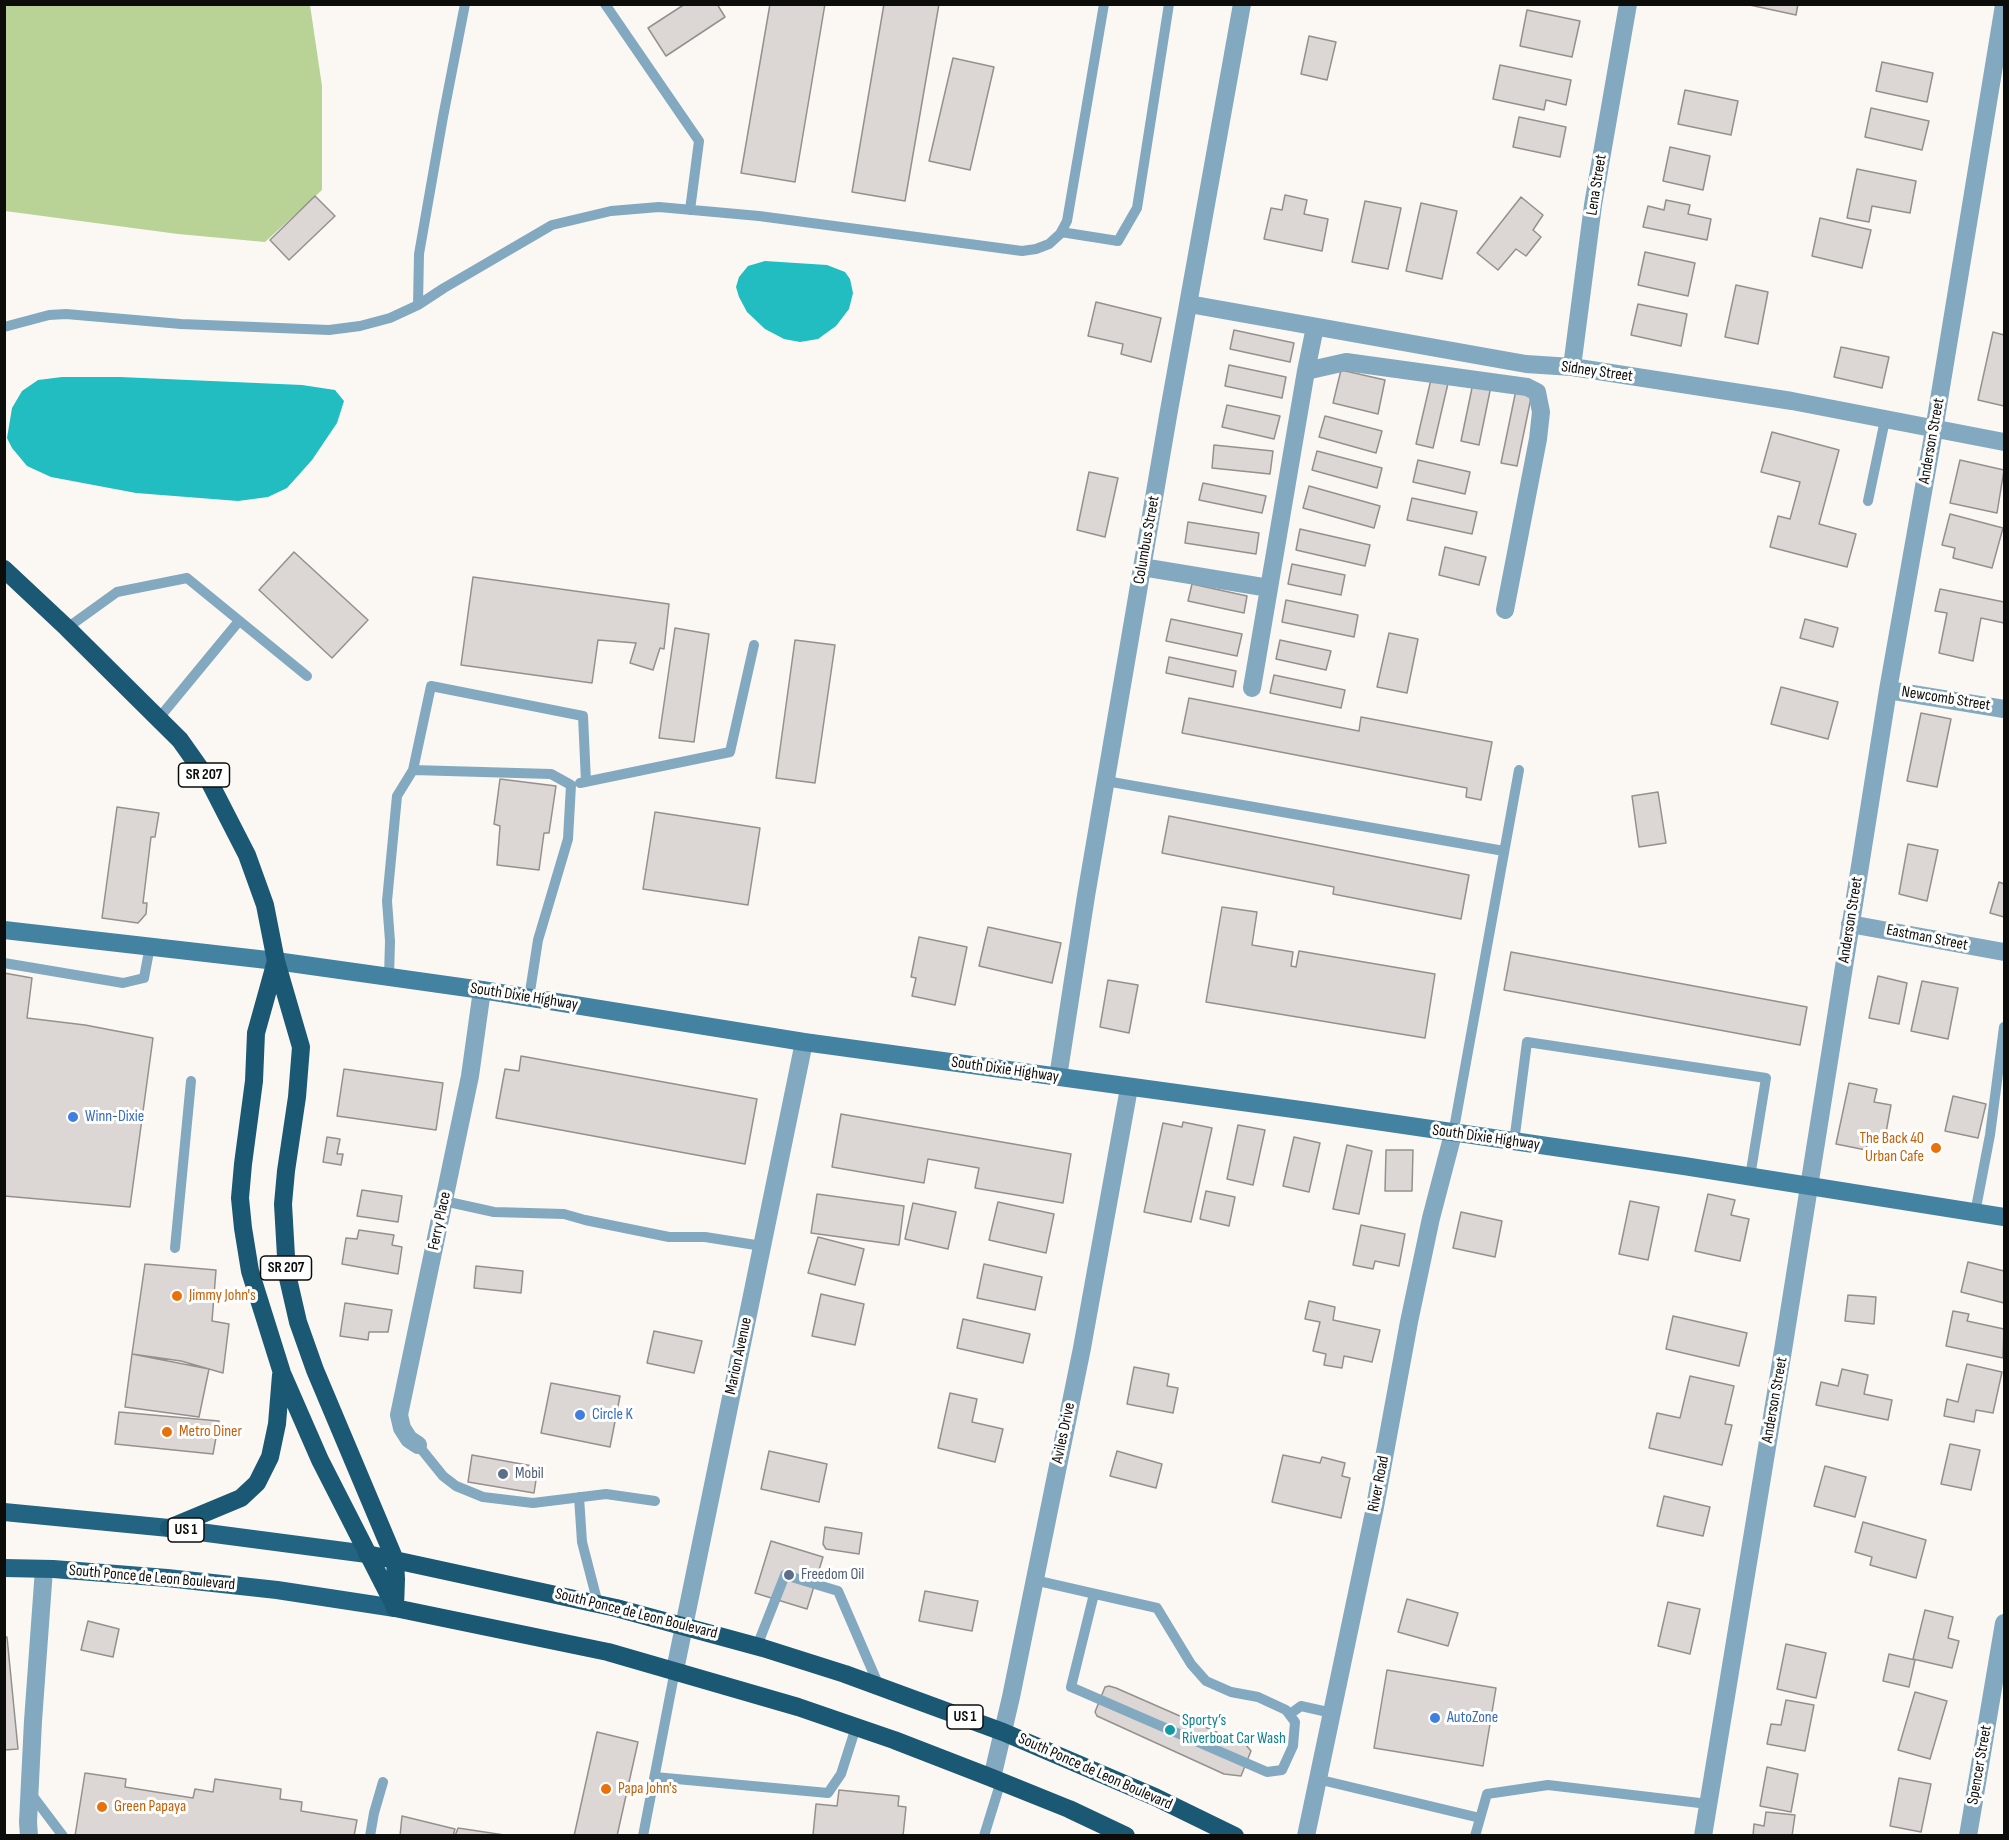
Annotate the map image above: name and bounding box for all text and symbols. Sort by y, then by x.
street label: Lena Street [1583,153,1611,217]
street label: Sidney Street [1560,357,1634,387]
street label: Anderson Street [1915,396,1949,486]
street label: Columbus Street [1130,494,1164,586]
street label: Newcomb Street [1900,683,1992,715]
road number: SR 207 [178,763,230,787]
street label: Anderson Street [1835,876,1867,964]
street label: Eastman Street [1885,921,1969,955]
street label: South Dixie Highway [469,979,579,1015]
street label: South Dixie Highway [950,1053,1060,1087]
place label: Winn-Dixie [85,1107,144,1127]
marker: Winn-Dixie [66,1110,80,1124]
street label: South Dixie Highway [1431,1121,1541,1155]
place label: The Back 40 Urban Cafe [1860,1129,1924,1167]
marker: The Back 40 Urban Cafe [1929,1141,1943,1155]
street label: Ferry Place [424,1190,456,1252]
road number: SR 207 [260,1256,312,1280]
place label: Jimmy John's [189,1286,256,1306]
marker: Jimmy John's [170,1289,184,1303]
street label: Marion Avenue [721,1316,757,1396]
street label: Anderson Street [1758,1355,1792,1445]
street label: Aviles Drive [1048,1401,1080,1465]
place label: Circle K [592,1405,633,1425]
marker: Circle K [573,1408,587,1422]
place label: Metro Diner [179,1422,242,1442]
marker: Metro Diner [160,1425,174,1439]
street label: River Road [1364,1454,1394,1514]
place label: Mobil [515,1464,544,1484]
marker: Mobil [496,1467,510,1481]
road number: US 1 [168,1518,204,1542]
street label: South Ponce de Leon Boulevard [68,1561,236,1595]
place label: Freedom Oil [801,1565,864,1585]
marker: Freedom Oil [782,1568,796,1582]
street label: South Ponce de Leon Boulevard [553,1585,719,1643]
road number: US 1 [947,1705,983,1729]
place label: AutoZone [1447,1708,1498,1728]
place label: Sporty’s Riverboat Car Wash [1182,1711,1286,1749]
marker: AutoZone [1428,1711,1442,1725]
marker: Sporty’s Riverboat Car Wash [1163,1723,1177,1737]
street label: Spencer Street [1964,1724,1996,1806]
street label: South Ponce de Leon Boulevard [1015,1729,1175,1815]
place label: Papa John's [618,1779,677,1799]
marker: Papa John's [599,1782,613,1796]
place label: Green Papaya [114,1797,186,1817]
marker: Green Papaya [95,1800,109,1814]

